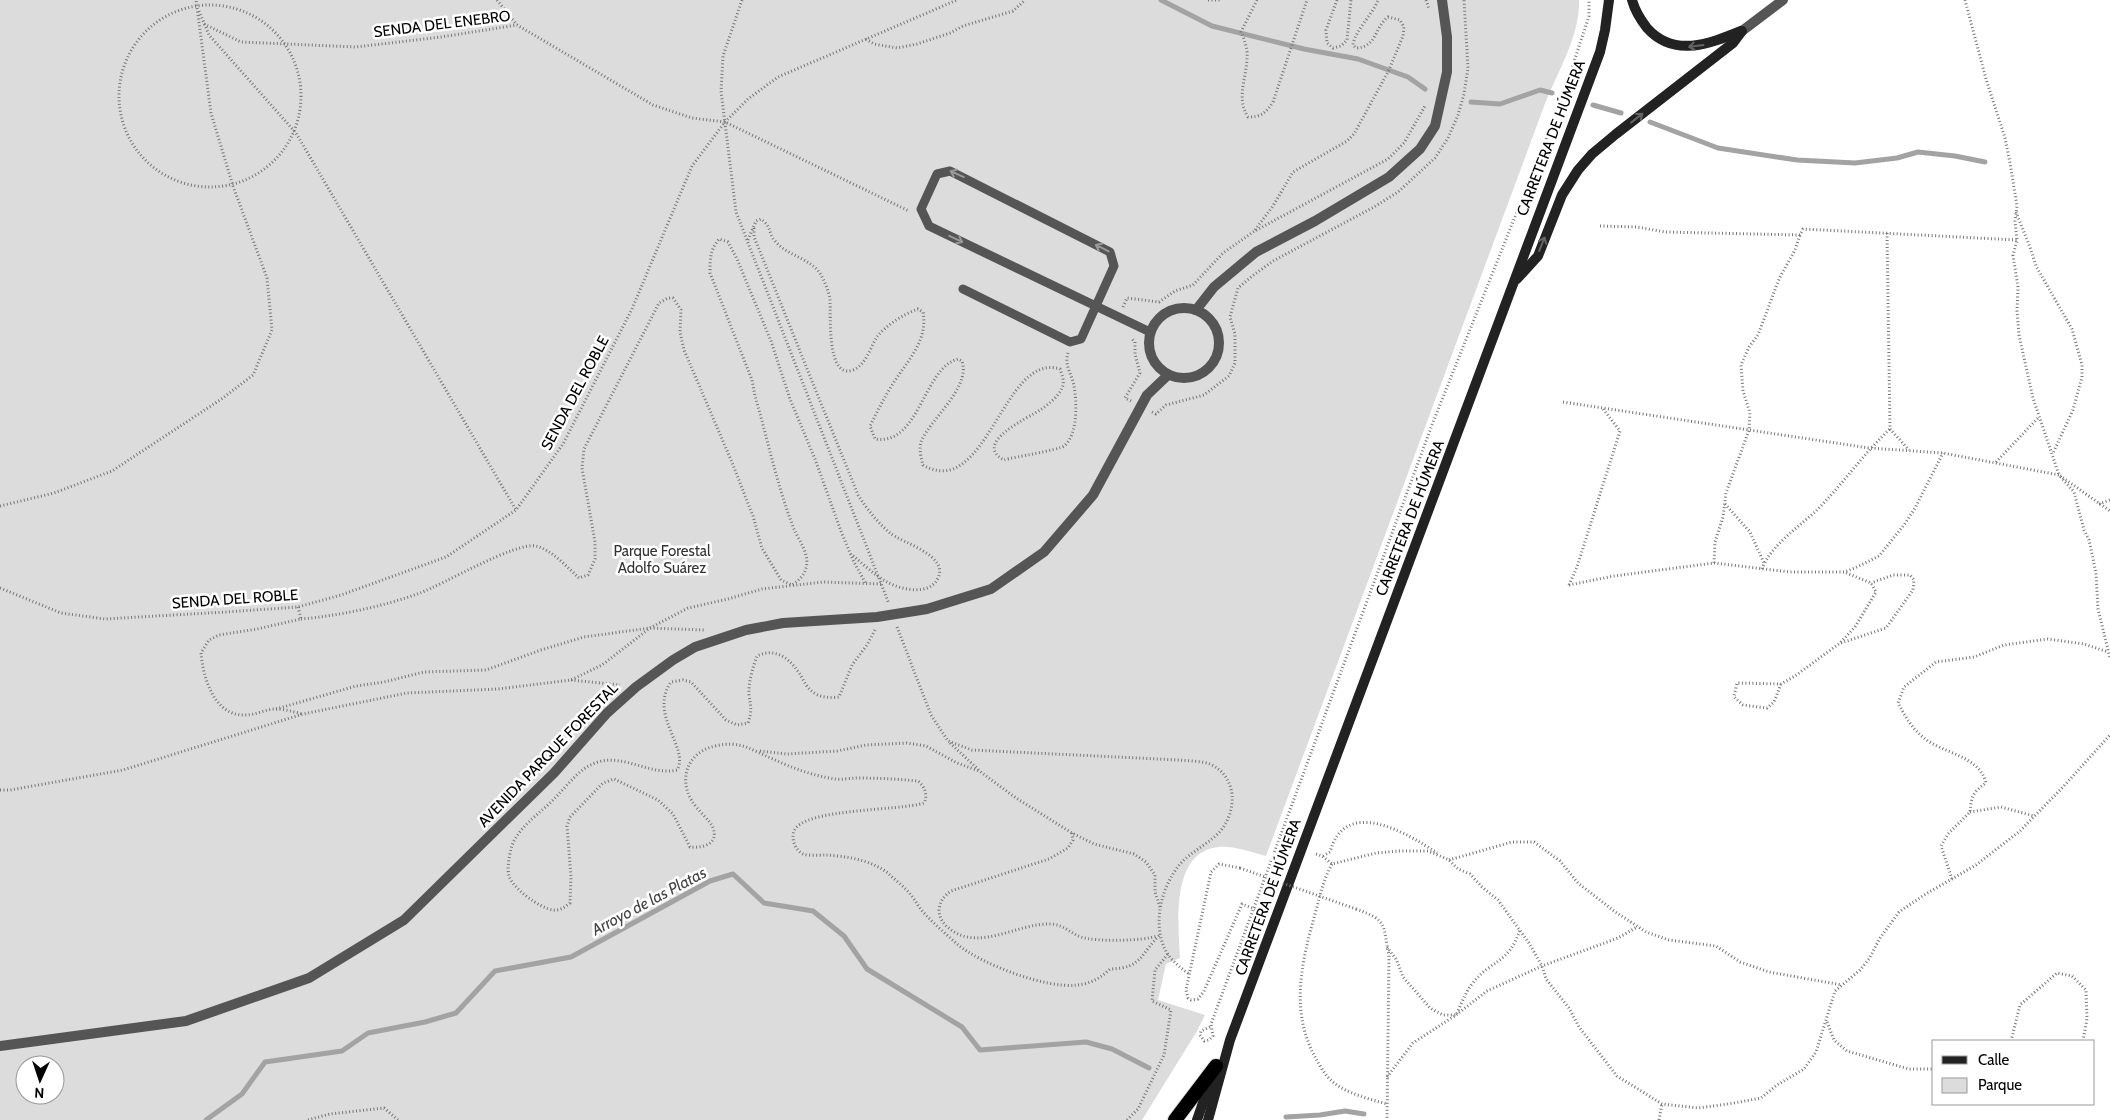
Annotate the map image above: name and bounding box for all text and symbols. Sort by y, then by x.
street label: SENDA DEL ENEBRO [373,7,511,41]
one-way arrow [1689,41,1705,51]
street label: CARRETERA DE HÚMERA [1512,56,1589,218]
one-way arrow [1631,112,1644,123]
one-way arrow [950,169,965,179]
one-way arrow [948,235,963,244]
one-way arrow [1538,237,1547,253]
one-way arrow [1094,243,1109,253]
street label: SENDA DEL ROBLE [537,333,613,453]
street label: CARRETERA DE HÚMERA [1371,436,1448,598]
park label: Parque Forestal Adolfo Suárez [613,542,711,577]
street label: SENDA DEL ROBLE [171,586,299,612]
street label: AVENIDA PARQUE FORESTAL [474,679,622,831]
street label: CARRETERA DE HÚMERA [1230,815,1305,978]
water label: Arroyo de las Platas [588,863,710,940]
legend [1932,1040,2095,1105]
text: Calle [1978,1051,2009,1069]
north arrow [15,1055,65,1105]
text: Parque [1978,1076,2022,1094]
text: N [34,1084,45,1102]

